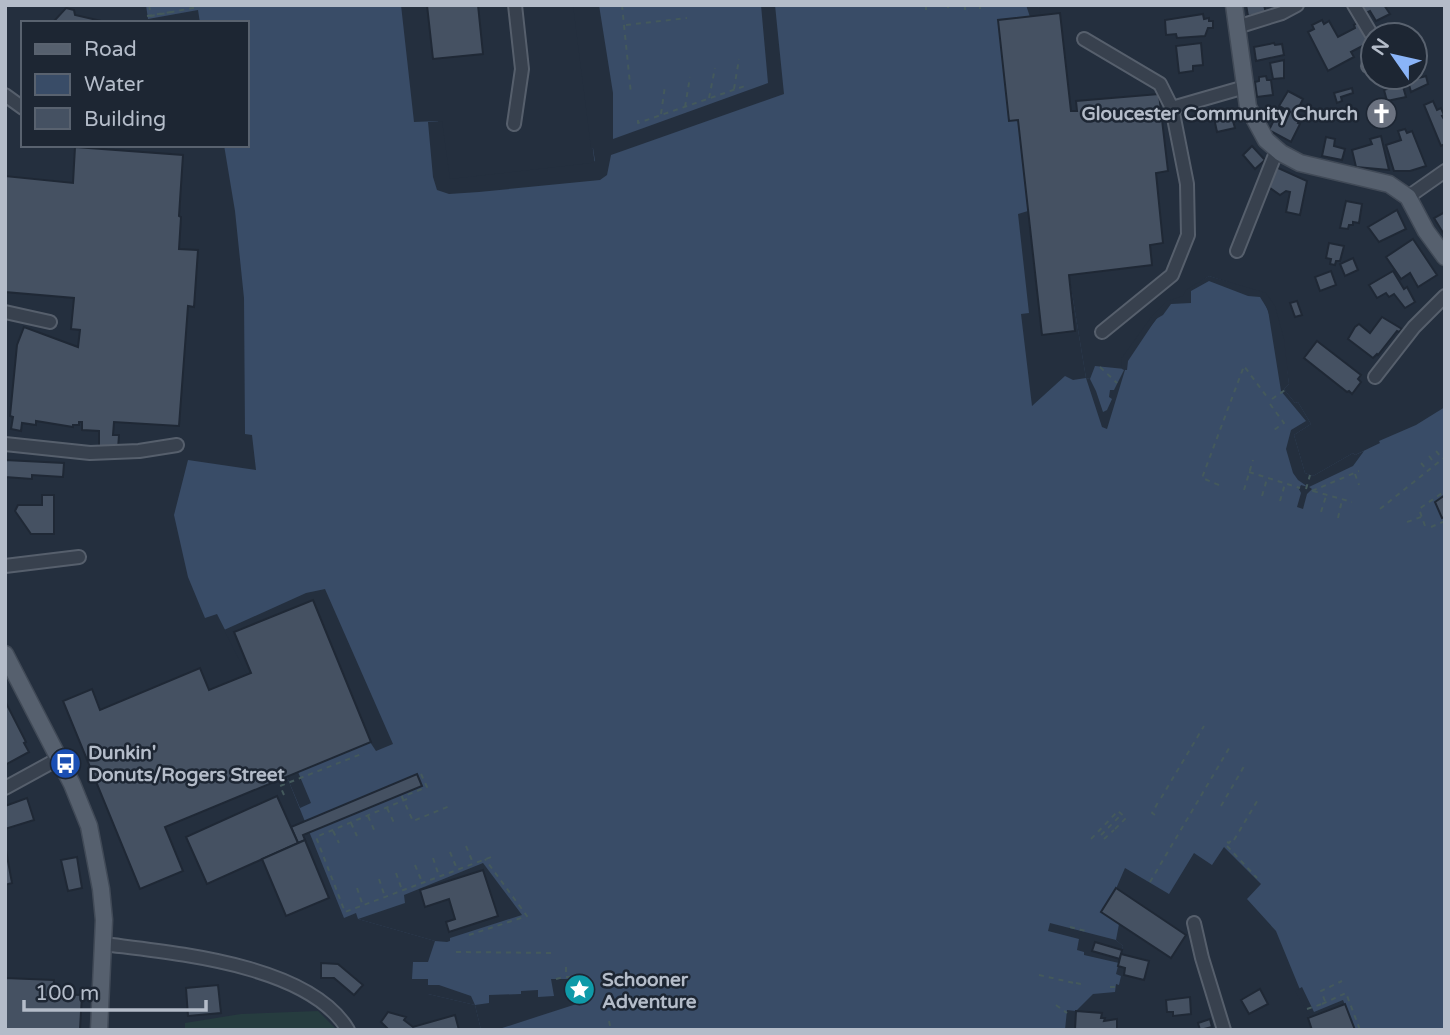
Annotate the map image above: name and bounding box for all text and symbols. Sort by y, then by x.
legend [21,21,248,147]
north arrow [1359,21,1429,91]
text: N [1367,35,1394,60]
text: Road [84,37,137,62]
text: Water [84,72,144,97]
church icon: Gloucester Community Church [1364,96,1398,130]
place label: Gloucester Community Church [1081,103,1358,126]
text: Building [84,107,166,132]
place label: Dunkin' Donuts/Rogers Street [88,742,286,787]
bus stop icon: Dunkin' Donuts/Rogers Street [48,746,82,780]
scale bar [24,968,206,1012]
place label: Schooner Adventure [602,969,697,1013]
place icon: Schooner Adventure [562,973,596,1007]
text: 100 m [35,981,99,1006]

